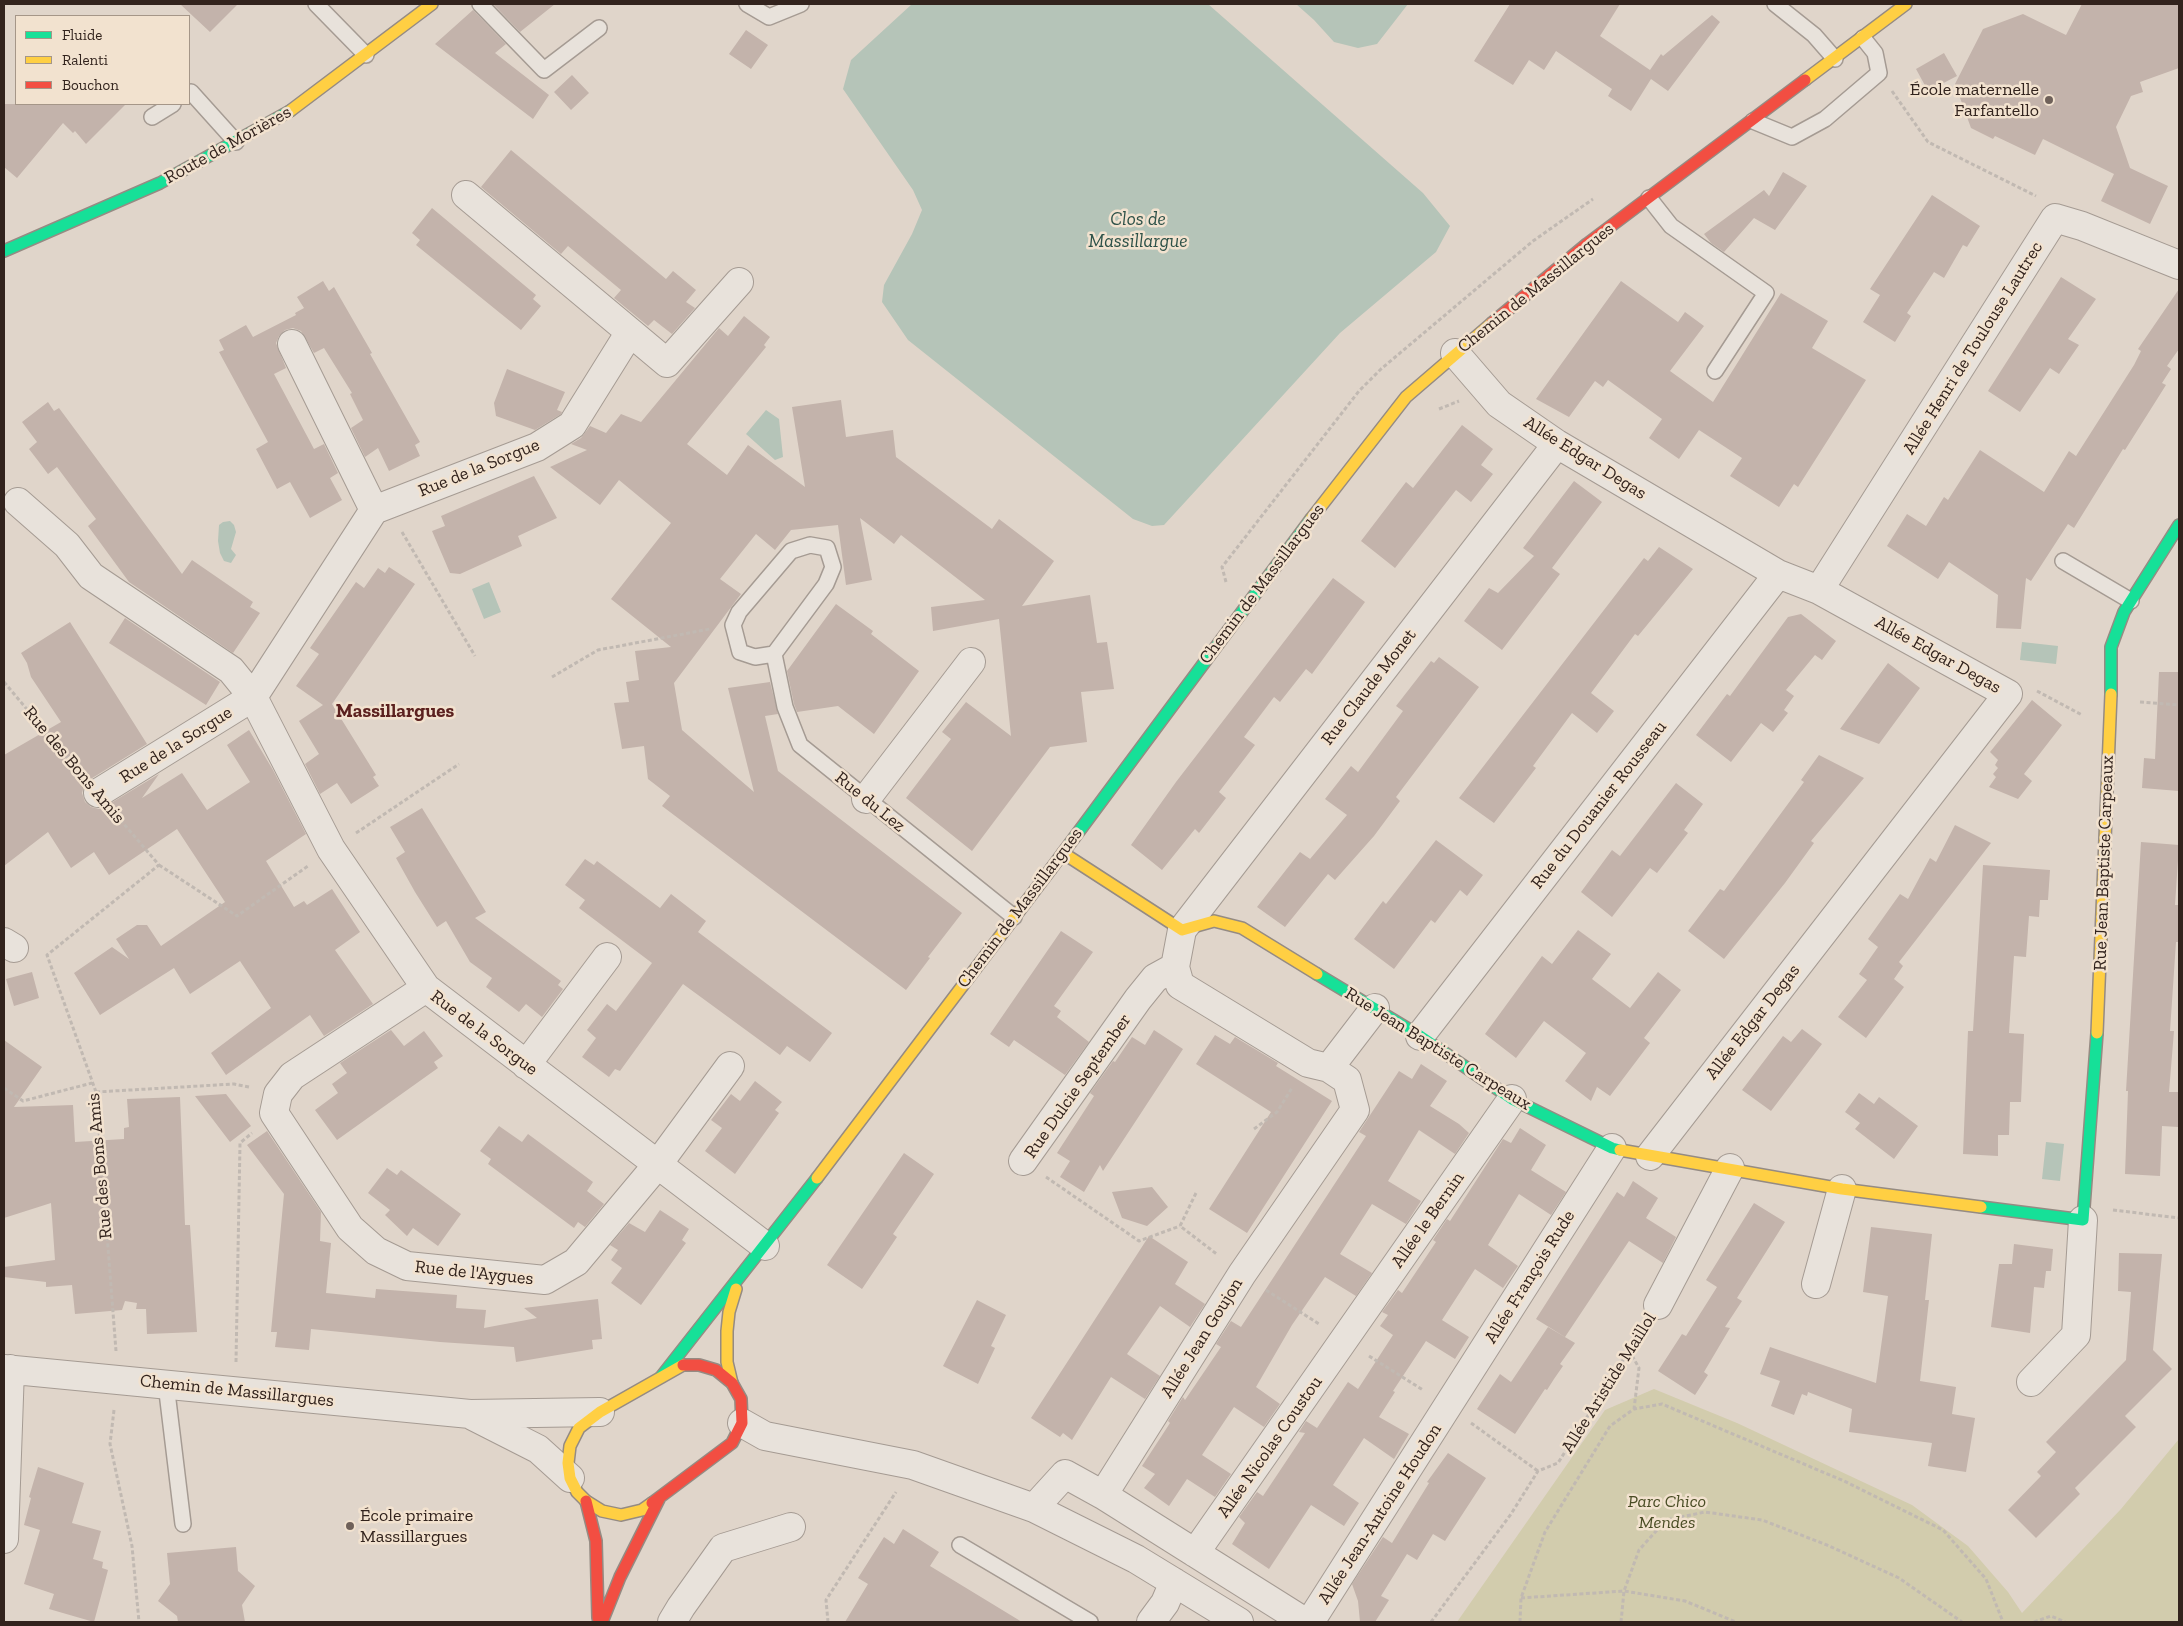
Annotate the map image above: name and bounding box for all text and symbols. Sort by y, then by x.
legend [15,15,190,105]
text: Fluide [62,26,102,44]
text: Ralenti [62,51,108,69]
text: Bouchon [62,76,119,94]
place label: École maternelle Farfantello [1910,79,2039,122]
marker: École maternelle Farfantello [2043,94,2055,106]
street label: Route de Morières [161,101,295,189]
water label: Clos de Massillargue [1088,209,1188,253]
street label: Chemin de Massillargues [1453,218,1619,358]
street label: Allée Henri de Toulouse Lautrec [1898,238,2048,458]
street label: Allée Edgar Degas [1520,412,1650,504]
street label: Rue de la Sorgue [415,434,543,502]
street label: Chemin de Massillargues [1195,500,1329,668]
street label: Allée Edgar Degas [1871,611,2005,699]
street label: Rue Claude Monet [1317,625,1421,749]
district label: Massillargues [336,701,454,723]
street label: Rue des Bons Amis [19,702,129,828]
street label: Rue de la Sorgue [116,702,236,788]
street label: Rue du Douanier Rousseau [1527,717,1671,893]
street label: Rue Jean Baptiste Carpeaux [2089,755,2119,971]
street label: Rue du Lez [830,767,910,837]
street label: Chemin de Massillargues [953,824,1087,992]
street label: Allée Edgar Degas [1701,960,1805,1084]
street label: Rue Jean Baptiste Carpeaux [1341,983,1535,1115]
street label: Rue de la Sorgue [426,986,542,1080]
street label: Rue Dulcie September [1020,1010,1136,1162]
street label: Rue des Bons Amis [83,1092,117,1240]
street label: Allée le Bernin [1387,1168,1469,1272]
street label: Allée François Rude [1480,1206,1580,1348]
street label: Rue de l'Aygues [414,1256,534,1290]
street label: Allée Jean Goujon [1156,1274,1248,1402]
street label: Allée Aristide Maillol [1557,1309,1661,1457]
street label: Chemin de Massillargues [139,1370,335,1412]
street label: Allée Nicolas Coustou [1213,1372,1327,1522]
street label: Allée Jean-Antoine Houdon [1314,1420,1446,1608]
park label: Parc Chico Mendes [1628,1491,1706,1534]
place label: École primaire Massillargues [360,1505,473,1548]
marker: École primaire Massillargues [344,1520,356,1532]

